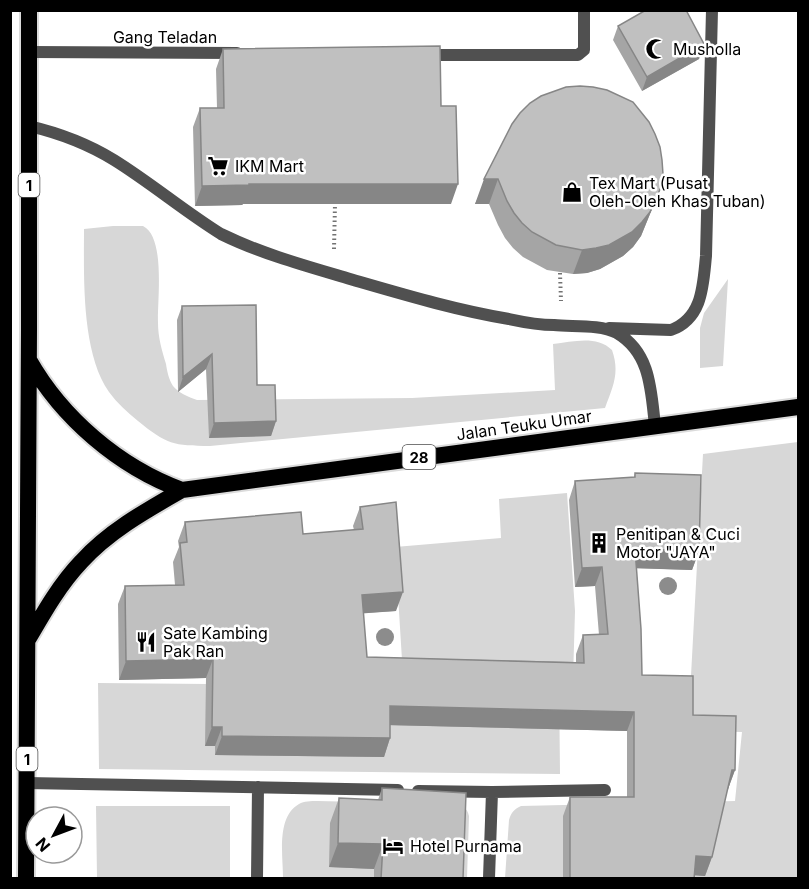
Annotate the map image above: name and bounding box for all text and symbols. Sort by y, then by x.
street label: Gang Teladan [113,27,217,47]
mosque icon: Musholla [644,37,668,61]
place label: Musholla [673,39,741,59]
supermarket icon: IKM Mart [206,154,230,178]
place label: IKM Mart [235,156,304,176]
road number: 1 [18,173,40,197]
place label: Tex Mart (Pusat Oleh-Oleh Khas Tuban) [589,173,766,211]
shop icon: Tex Mart (Pusat Oleh-Oleh Khas Tuban) [560,180,584,204]
street label: Jalan Teuku Umar [455,406,593,444]
road number: 28 [402,445,436,469]
place label: Penitipan & Cuci Motor "JAYA" [616,524,740,562]
building icon: Penitipan & Cuci Motor "JAYA" [587,531,611,555]
place label: Sate Kambing Pak Ran [163,623,268,661]
restaurant icon: Sate Kambing Pak Ran [134,630,158,654]
road number: 1 [16,747,38,771]
north arrow [24,805,84,865]
text: N [31,834,54,856]
hotel icon: Hotel Purnama [381,834,405,858]
place label: Hotel Purnama [410,836,522,856]

